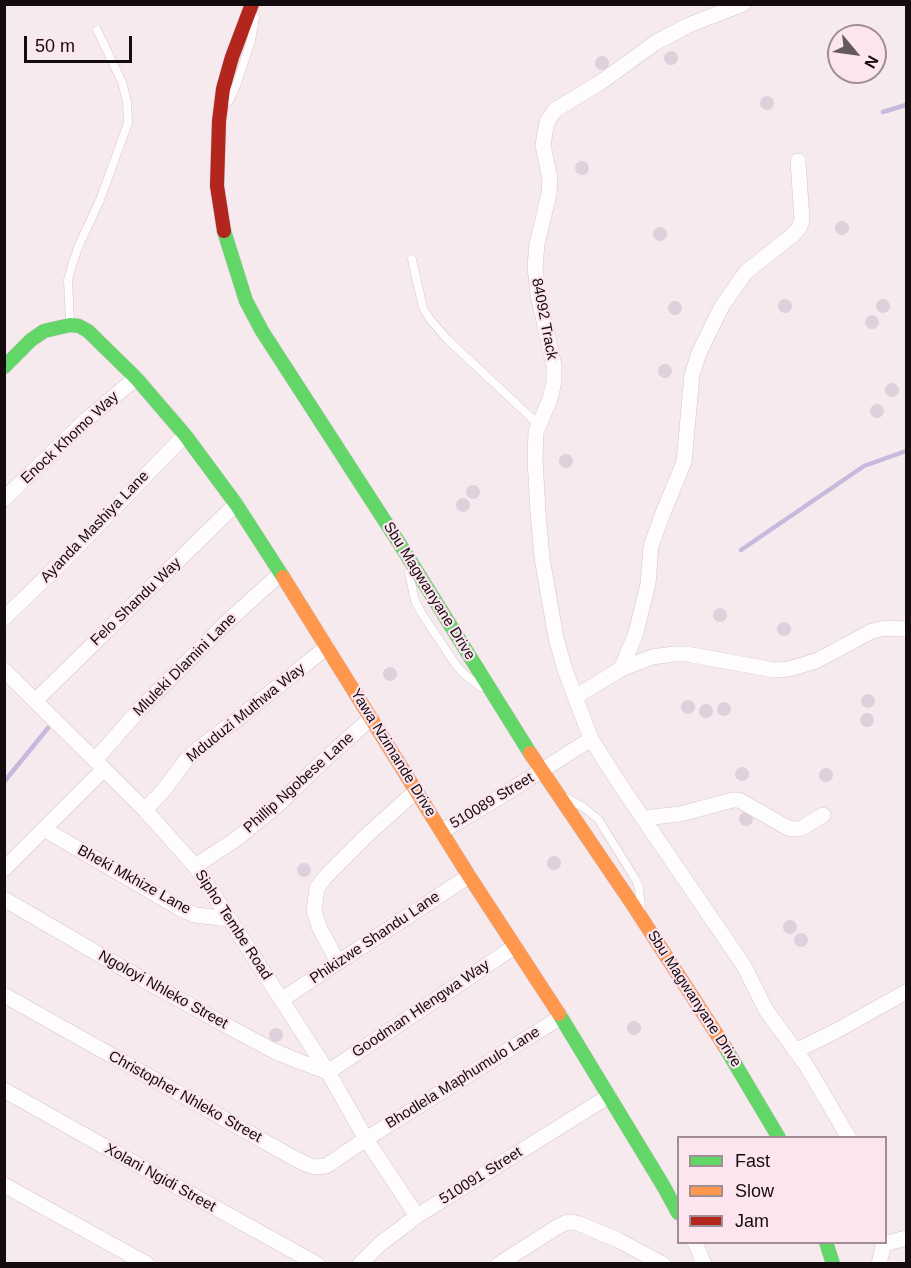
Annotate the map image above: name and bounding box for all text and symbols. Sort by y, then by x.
scale bar [27,24,135,62]
north arrow [827,24,887,84]
text: 50 m [35,36,75,56]
text: N [861,53,882,71]
street label: 84092 Track [527,277,561,361]
street label: Enock Khomo Way [17,388,123,488]
street label: Ayanda Mashiya Lane [37,467,153,587]
street label: Sbu Magwanyane Drive [379,519,479,663]
street label: Felo Shandu Way [87,554,185,650]
street label: Mluleki Dlamini Lane [130,610,240,720]
street label: Mduduzi Muthwa Way [183,660,309,766]
street label: Yawa Nzimande Drive [346,686,440,820]
street label: Phillip Ngobese Lane [240,729,358,837]
street label: 510089 Street [447,769,537,833]
street label: Bheki Mkhize Lane [74,841,194,919]
street label: Sipho Tembe Road [191,867,275,983]
street label: Phikizwe Shandu Lane [307,888,443,988]
street label: Sbu Magwanyane Drive [643,927,745,1071]
street label: Ngoloyi Nhleko Street [95,947,231,1033]
street label: Goodman Hlengwa Way [349,956,493,1062]
street label: Bhodlela Maphumulo Lane [383,1023,543,1133]
street label: Christopher Nhleko Street [105,1047,265,1147]
legend [677,1136,887,1244]
street label: Xolani Ngidi Street [101,1140,219,1216]
street label: 510091 Street [436,1143,526,1209]
text: Fast [735,1151,770,1171]
text: Slow [735,1181,774,1201]
text: Jam [735,1211,769,1231]

